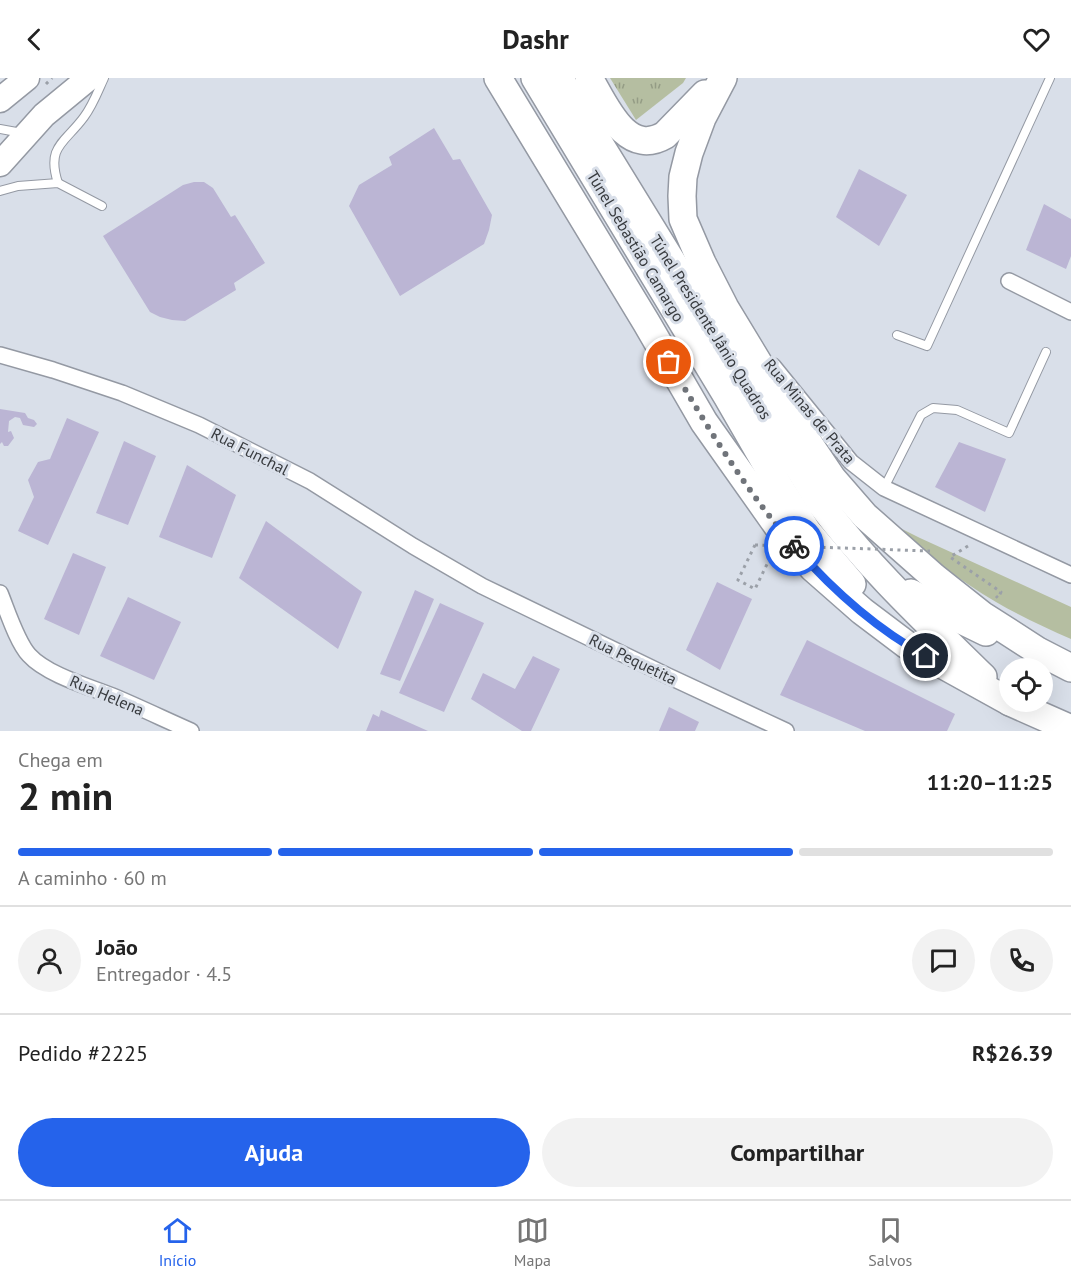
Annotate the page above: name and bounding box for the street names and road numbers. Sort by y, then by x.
street label: Túnel Sebastião Camargo [583,167,689,325]
street label: Túnel Presidente Jânio Quadros [646,231,776,423]
street label: Rua Minas de Prata [760,354,860,468]
street label: Rua Funchal [208,423,292,479]
street label: Rua Pequetita [586,629,680,689]
street label: Rua Helena [67,670,147,720]

